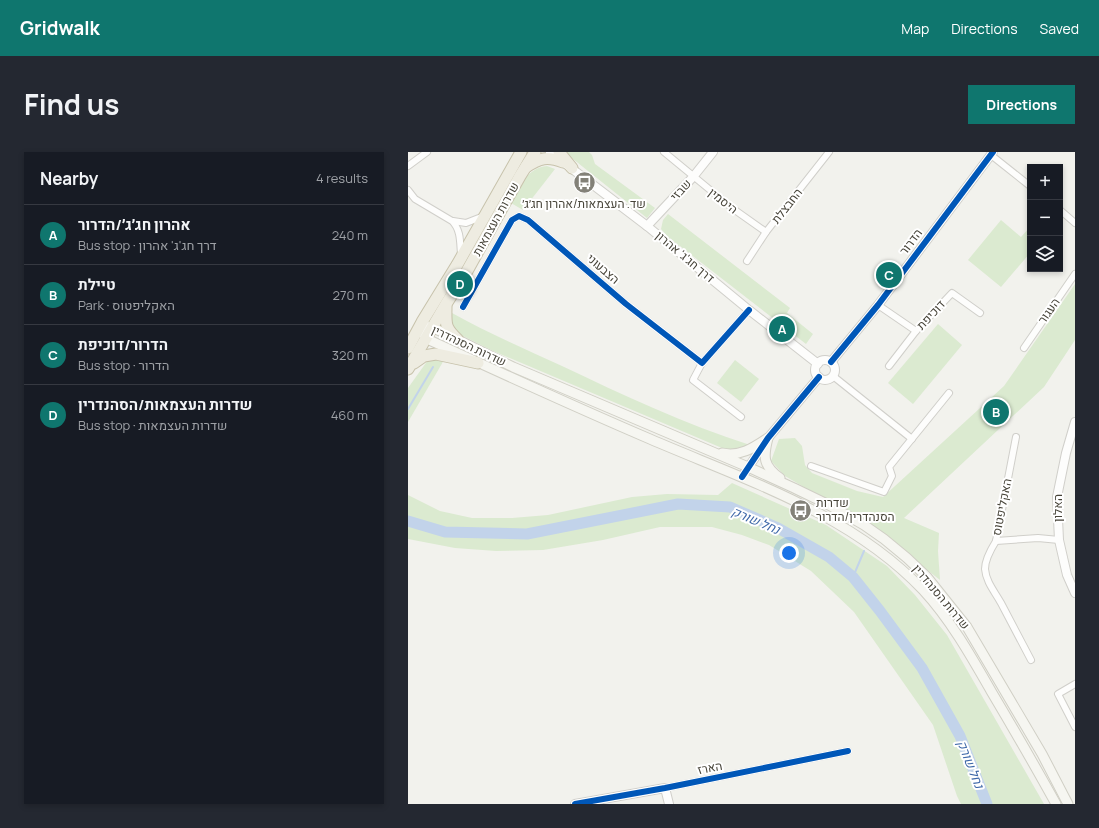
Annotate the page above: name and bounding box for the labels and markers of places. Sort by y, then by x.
bus stop icon: שד. העצמאות/אהרון חג׳ג׳ [571,170,597,196]
place label: שד. העצמאות/אהרון חג׳ג׳ [522,195,646,212]
pin: C [876,260,902,290]
pin: D [447,269,473,299]
pin: A [769,314,795,344]
pin: B [983,397,1009,427]
place label: שדרות הסנהדרין/הדרור [816,494,895,525]
bus stop icon: שדרות הסנהדרין/הדרור [787,497,813,523]

